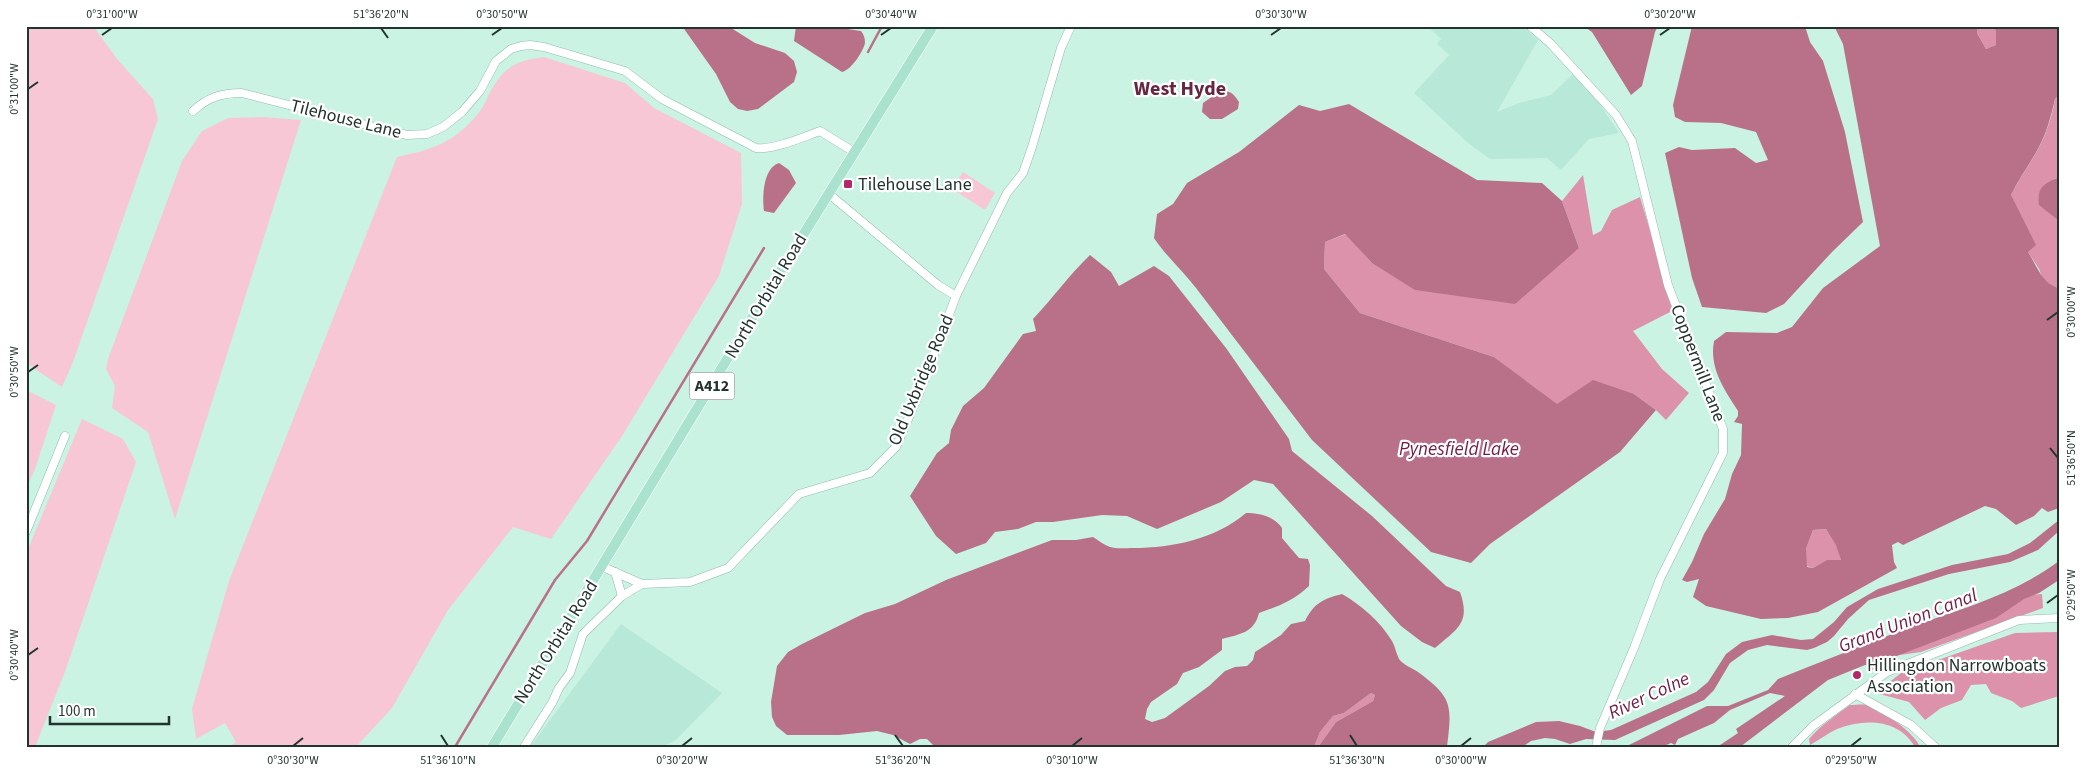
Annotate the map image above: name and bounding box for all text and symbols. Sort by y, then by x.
text: 0°31'00"W [86,6,138,23]
text: 51°36'20"N [353,6,409,23]
text: 0°30'50"W [476,6,528,23]
text: 0°30'40"W [865,6,917,23]
text: 0°30'30"W [1255,6,1307,23]
text: 0°30'20"W [1644,6,1696,23]
text: 0°31'00"W [6,63,23,115]
district label: West Hyde [1134,75,1226,103]
street label: Tilehouse Lane [288,93,404,145]
place label: Tilehouse Lane [858,172,972,197]
marker: Tilehouse Lane [842,178,854,190]
street label: North Orbital Road [719,229,813,363]
text: 0°30'00"W [2063,286,2080,338]
street label: Coppermill Lane [1664,301,1732,425]
street label: Old Uxbridge Road [882,311,960,449]
text: 0°30'50"W [6,346,23,398]
road number: A412 [690,372,734,400]
text: 51°36'50"N [2063,430,2080,486]
water label: Pynesfield Lake [1399,436,1519,463]
text: 0°29'50"W [2063,569,2080,621]
street label: North Orbital Road [508,575,604,709]
water label: Grand Union Canal [1835,582,1982,660]
text: 0°30'40"W [6,629,23,681]
place label: Hillingdon Narrowboats Association [1867,653,2046,699]
water label: River Colne [1604,665,1694,727]
marker: Hillingdon Narrowboats Association [1851,669,1863,681]
scale bar [50,693,169,725]
text: 100 m [58,701,96,722]
text: 0°30'30"W [267,752,319,769]
text: 51°36'10"N [420,752,476,769]
text: 0°30'20"W [656,752,708,769]
text: 51°36'20"N [875,752,931,769]
text: 0°30'10"W [1046,752,1098,769]
text: 51°36'30"N [1329,752,1385,769]
text: 0°30'00"W [1435,752,1487,769]
text: 0°29'50"W [1825,752,1877,769]

